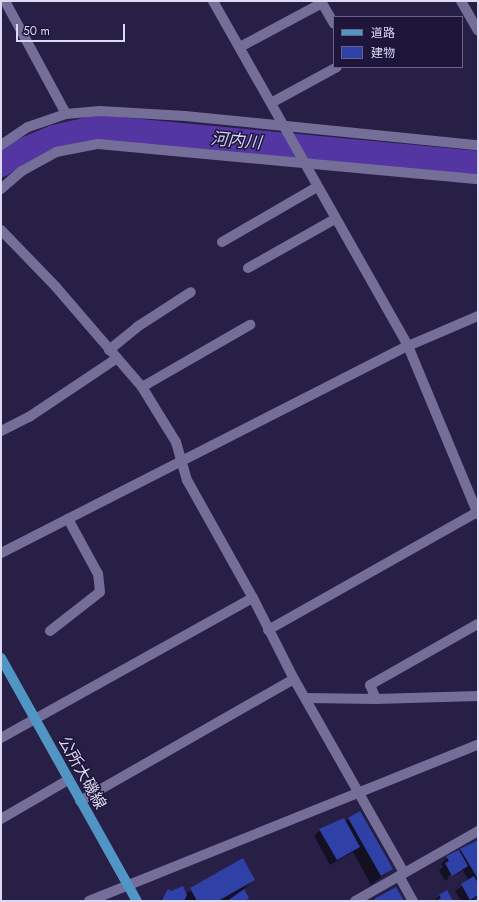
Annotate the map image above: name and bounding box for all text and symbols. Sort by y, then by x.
scale bar [18,16,127,42]
legend [333,16,463,68]
text: 50 m [23,22,50,40]
text: 道路 [371,24,395,42]
text: 建物 [371,44,395,62]
water label: 河内川 [210,129,262,153]
street label: 公所大磯線 [54,733,110,813]

